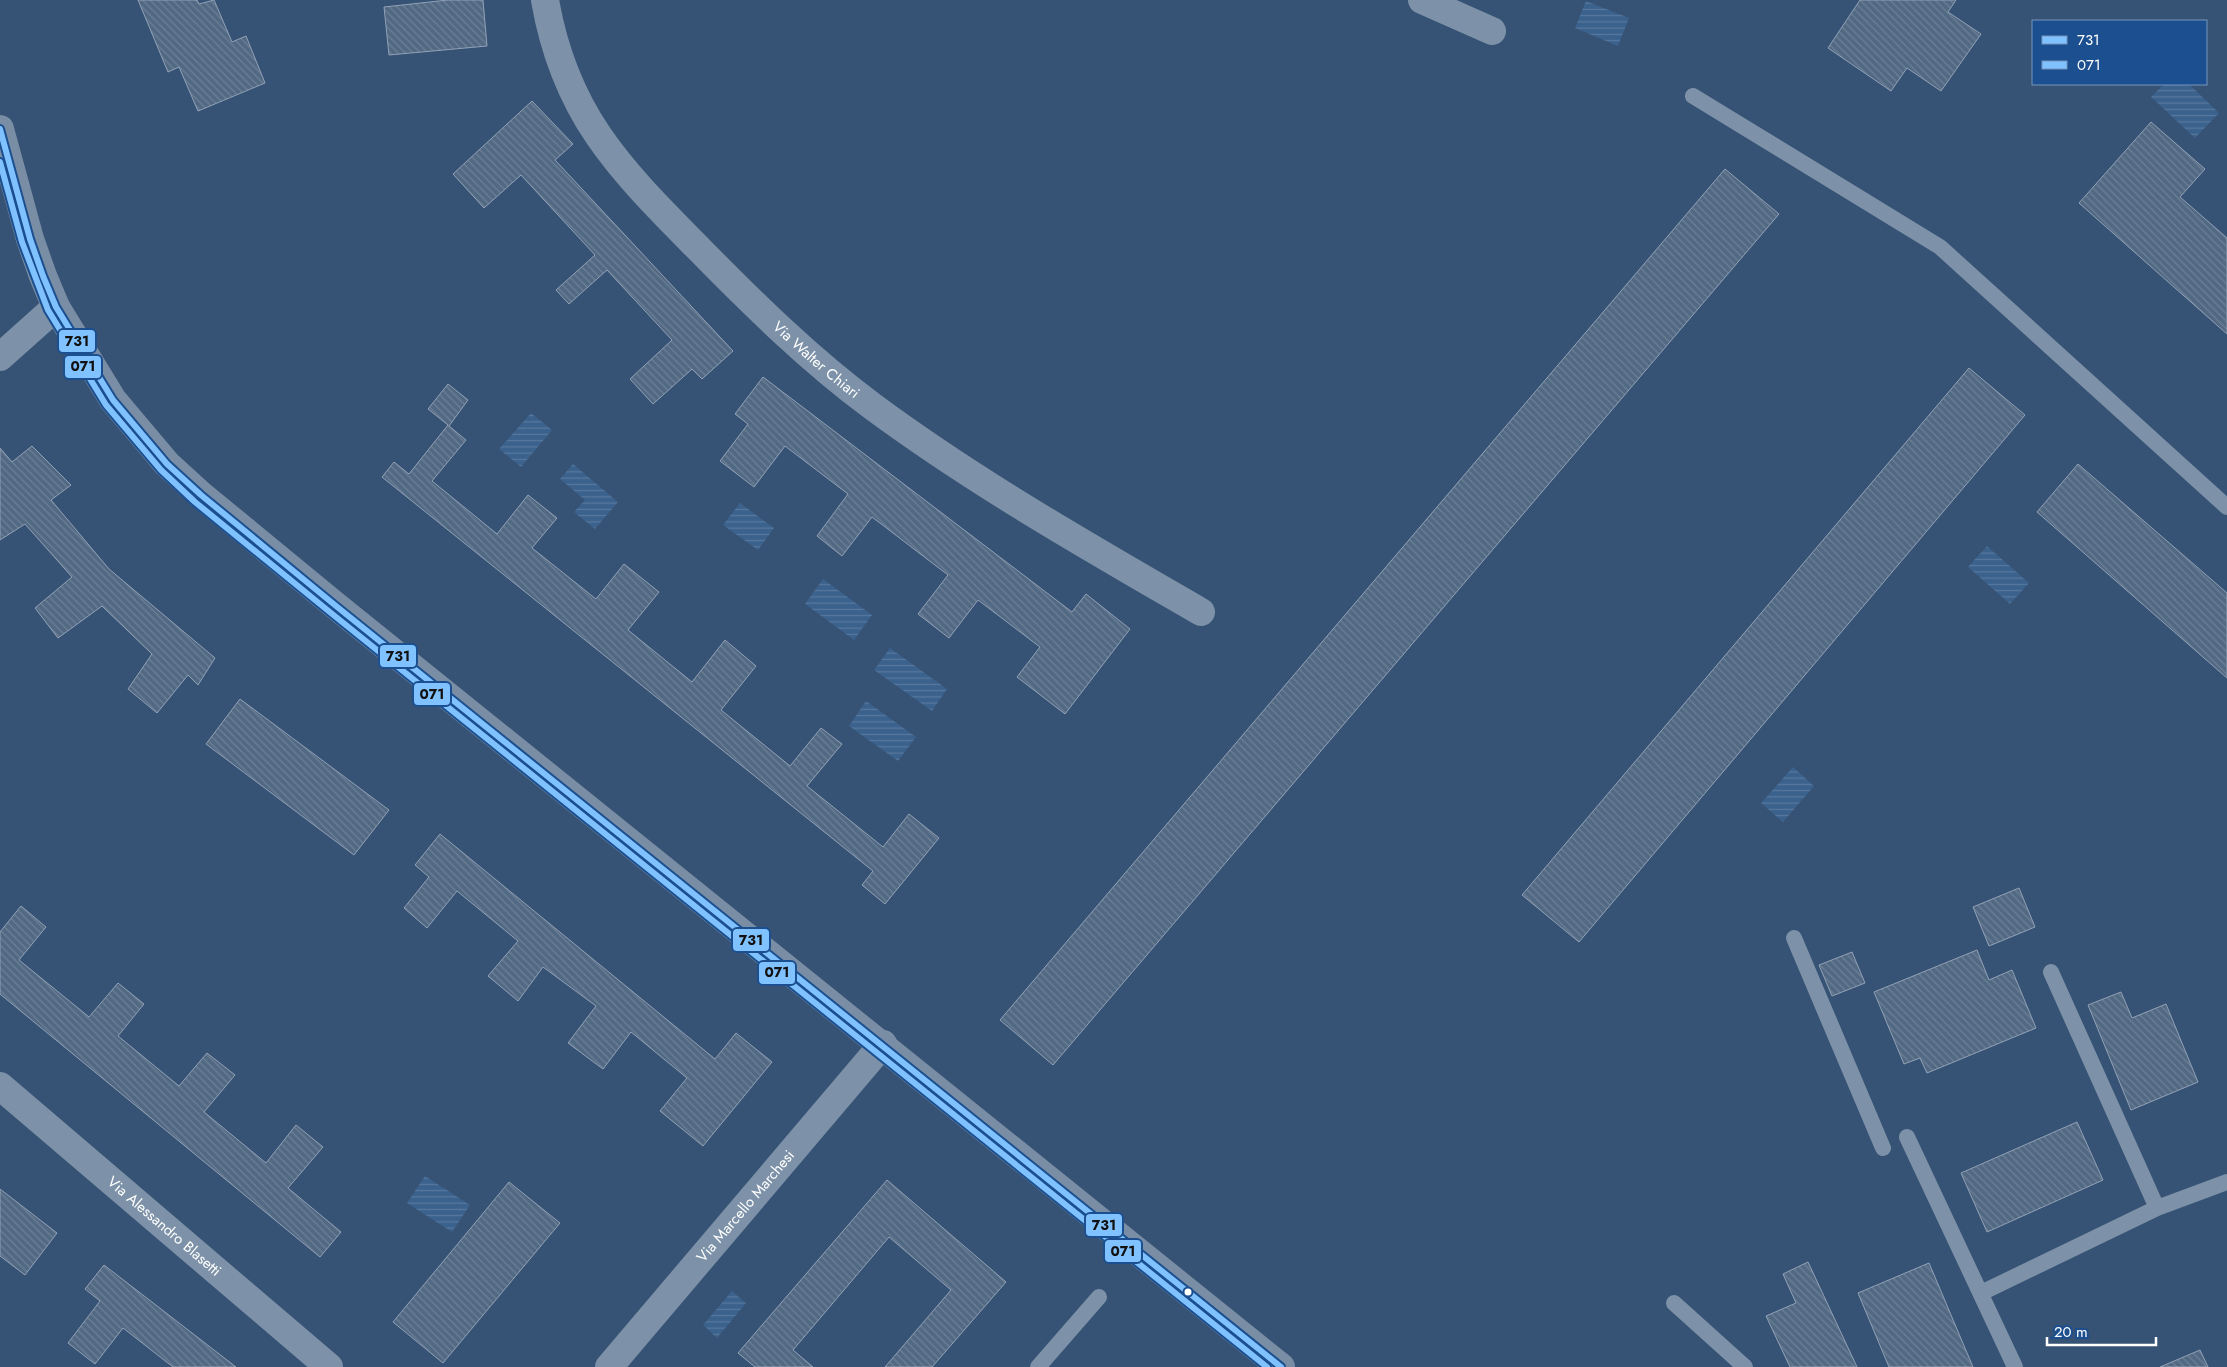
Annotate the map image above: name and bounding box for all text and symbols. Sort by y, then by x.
legend [2032,20,2207,85]
text: 731 [2077,29,2100,51]
text: 071 [2077,54,2101,76]
street label: Via Walter Chiari [768,316,864,404]
line badge: 731 [58,329,96,353]
text: 731 [65,331,89,351]
line badge: 071 [64,355,102,379]
text: 071 [71,356,95,376]
line badge: 731 [379,644,417,668]
text: 731 [386,646,410,666]
line badge: 071 [413,682,451,706]
text: 071 [420,684,444,704]
line badge: 731 [732,928,770,952]
text: 731 [739,930,763,950]
line badge: 071 [758,961,796,985]
text: 071 [765,962,789,982]
street label: Via Marcello Marchesi [691,1145,800,1267]
street label: Via Alessandro Blasetti [102,1171,226,1281]
line badge: 731 [1085,1213,1123,1237]
text: 731 [1092,1215,1116,1235]
line badge: 071 [1104,1239,1142,1263]
text: 071 [1111,1241,1135,1261]
unlabelled marker [1183,1287,1193,1297]
scale bar [2047,1314,2156,1346]
text: 20 m [2054,1321,2088,1343]

